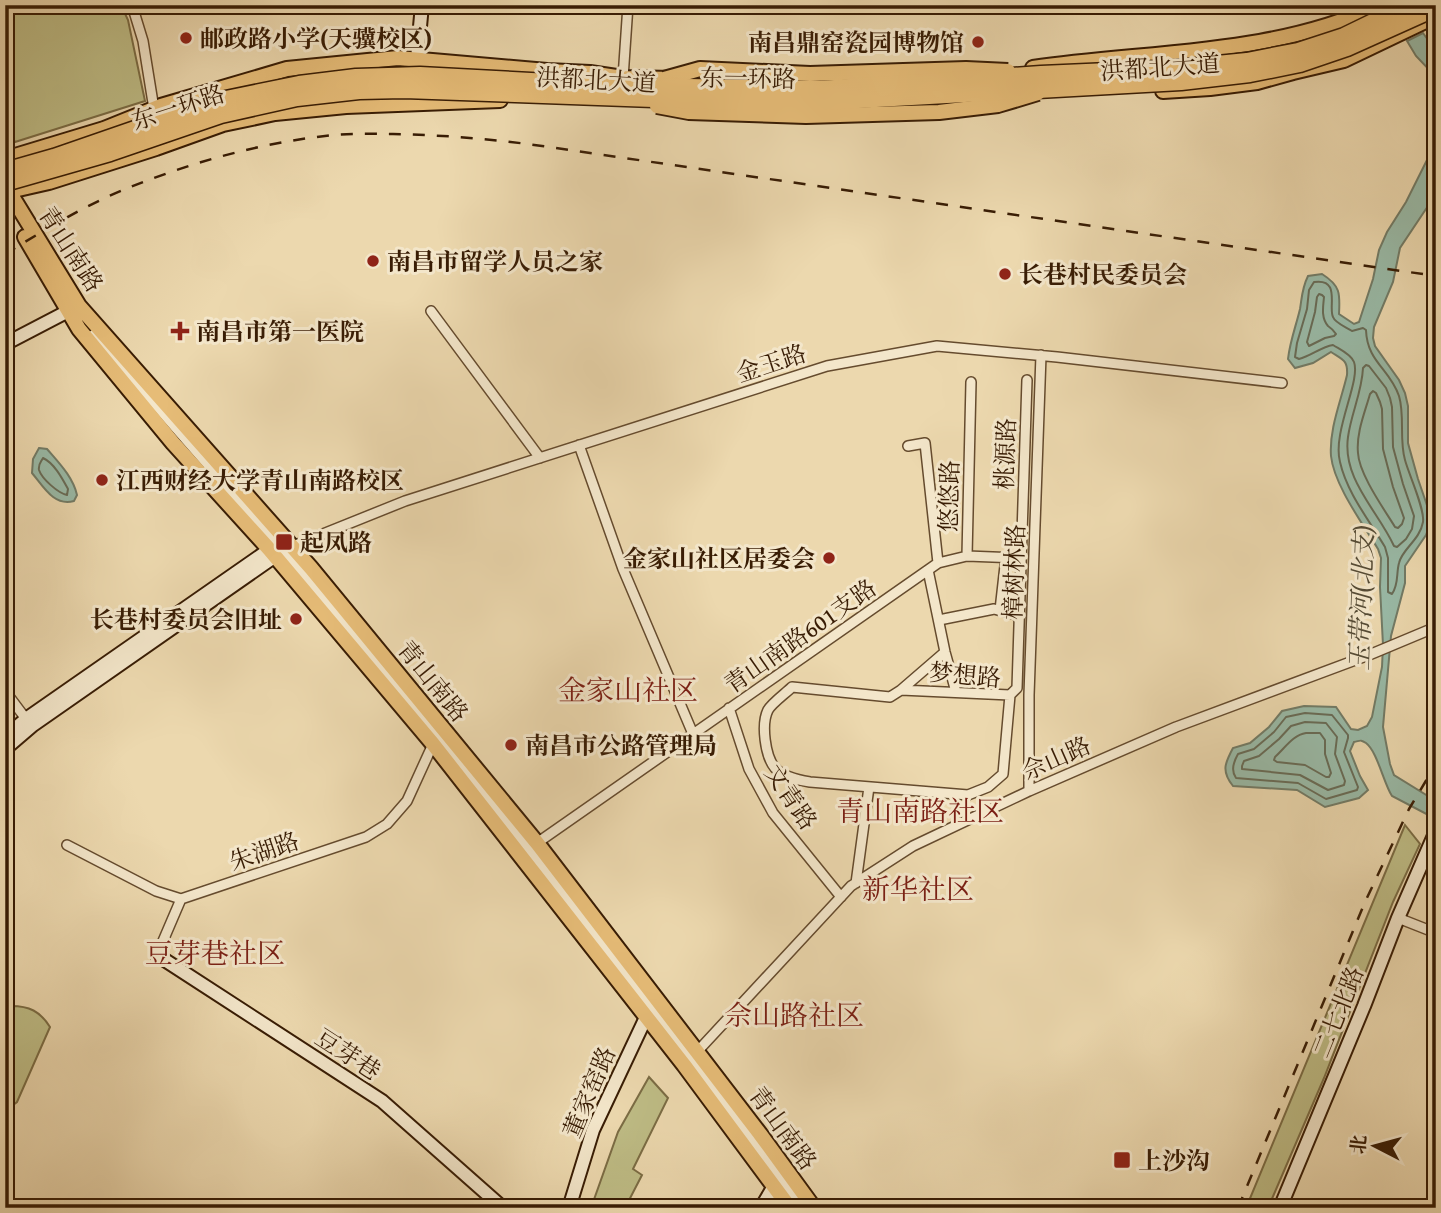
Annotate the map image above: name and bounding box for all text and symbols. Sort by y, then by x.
place label: 邮政路小学(天骥校区) [200,21,432,56]
place label: 南昌鼎窑瓷园博物馆 [748,25,964,60]
marker: 邮政路小学(天骥校区) [178,30,194,46]
marker: 南昌鼎窑瓷园博物馆 [970,34,986,50]
street label: 洪都北大道 [1099,45,1221,89]
street label: 洪都北大道 [535,59,657,101]
street label: 东一环路 [700,60,796,96]
street label: 东一环路 [127,76,229,138]
street label: 青山南路 [30,199,112,299]
place label: 南昌市留学人员之家 [387,244,603,279]
marker: 南昌市留学人员之家 [365,253,381,269]
place label: 长巷村民委员会 [1019,257,1187,292]
marker: 长巷村民委员会 [997,266,1013,282]
place label: 南昌市第一医院 [196,314,364,349]
marker: 南昌市第一医院 [170,321,190,341]
street label: 金玉路 [731,335,811,391]
street label: 桃源路 [986,417,1024,491]
street label: 悠悠路 [931,460,967,532]
place label: 江西财经大学青山南路校区 [116,463,404,498]
marker: 江西财经大学青山南路校区 [94,472,110,488]
street label: 樟树林路 [995,523,1033,621]
place label: 起凤路 [300,525,372,560]
water label: 玉带河(北支) [1339,525,1383,671]
marker: 起凤路 [274,532,294,552]
place label: 金家山社区居委会 [623,541,815,576]
marker: 金家山社区居委会 [821,550,837,566]
street label: 青山南路601支路 [717,570,883,702]
place label: 长巷村委员会旧址 [90,602,282,637]
marker: 长巷村委员会旧址 [288,611,304,627]
street label: 青山南路 [389,633,477,729]
street label: 梦想路 [928,654,1002,696]
district label: 金家山社区 [558,669,698,710]
street label: 佘山路 [1016,727,1096,789]
place label: 南昌市公路管理局 [525,728,717,763]
marker: 南昌市公路管理局 [503,737,519,753]
street label: 文青路 [756,757,826,837]
district label: 青山南路社区 [836,790,1004,831]
street label: 朱湖路 [224,823,304,879]
district label: 新华社区 [862,868,974,909]
district label: 豆芽巷社区 [145,932,285,973]
street label: 二七北路 [1304,961,1372,1063]
district label: 佘山路社区 [724,994,864,1035]
street label: 豆芽巷 [308,1020,388,1088]
street label: 董家窑路 [554,1041,624,1143]
street label: 青山南路 [741,1079,825,1177]
north arrow [1340,1112,1410,1182]
text: 北 [1343,1133,1373,1155]
place label: 上沙沟 [1138,1143,1210,1178]
marker: 上沙沟 [1112,1150,1132,1170]

